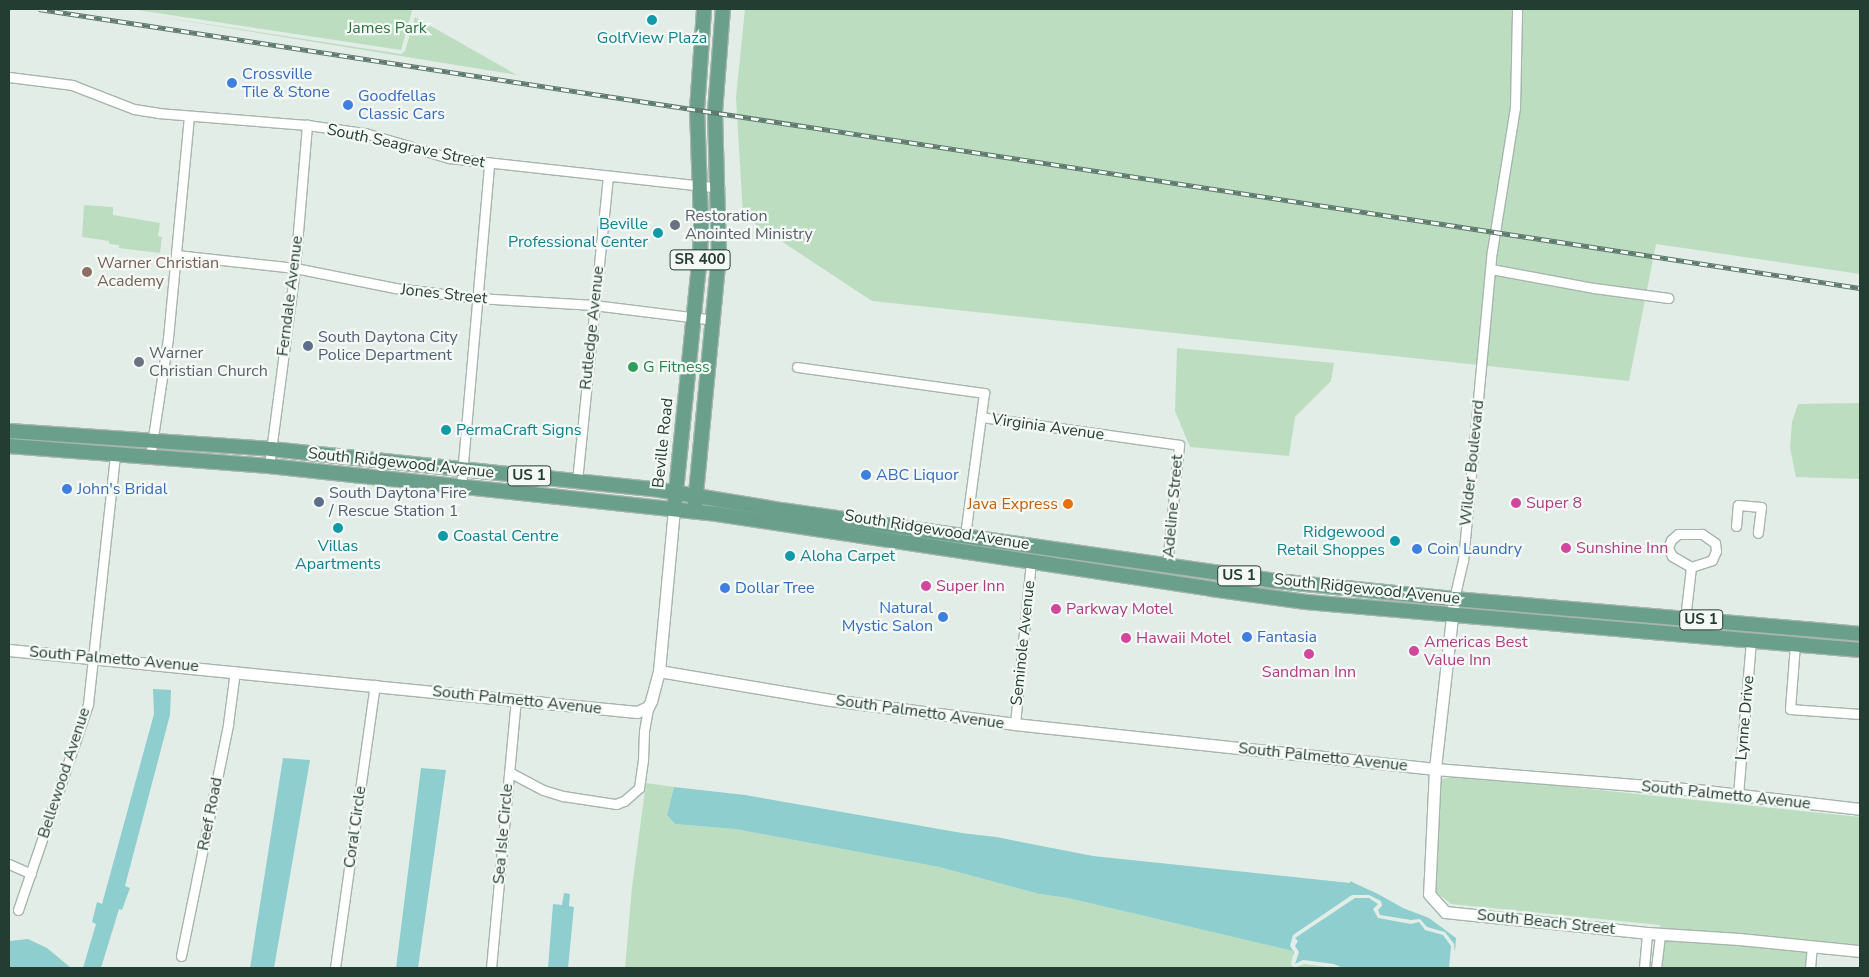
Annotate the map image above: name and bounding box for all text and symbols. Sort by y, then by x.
marker: GolfView Plaza [646,14,658,26]
park label: James Park [347,18,427,38]
place label: GolfView Plaza [597,28,707,48]
place label: Crossville Tile & Stone [242,64,330,102]
marker: Crossville Tile & Stone [226,77,238,89]
place label: Goodfellas Classic Cars [358,86,445,124]
marker: Goodfellas Classic Cars [342,99,354,111]
street label: South Seagrave Street [325,120,487,172]
place label: Restoration Anointed Ministry [685,206,813,244]
place label: Beville Professional Center [508,214,648,252]
marker: Restoration Anointed Ministry [669,219,681,231]
marker: Beville Professional Center [652,227,664,239]
street label: Ferndale Avenue [273,235,307,357]
road number: SR 400 [669,248,731,272]
place label: Warner Christian Academy [97,253,219,291]
street label: Rutledge Avenue [576,265,608,391]
marker: Warner Christian Academy [81,266,93,278]
street label: Jones Street [400,280,488,308]
place label: South Daytona City Police Department [318,327,458,365]
marker: South Daytona City Police Department [302,340,314,352]
place label: Warner Christian Church [149,343,268,381]
marker: Warner Christian Church [133,356,145,368]
place label: G Fitness [643,357,710,377]
marker: G Fitness [627,361,639,373]
street label: Beville Road [649,397,677,489]
street label: Wilder Boulevard [1456,399,1488,527]
street label: Virginia Avenue [991,410,1105,444]
place label: PermaCraft Signs [456,420,581,440]
marker: PermaCraft Signs [440,424,452,436]
street label: South Ridgewood Avenue [307,444,495,482]
street label: Adeline Street [1159,454,1187,558]
road number: US 1 [506,464,552,488]
place label: ABC Liquor [876,465,959,485]
marker: ABC Liquor [860,469,872,481]
place label: John's Bridal [77,479,167,499]
marker: John's Bridal [61,483,73,495]
place label: South Daytona Fire / Rescue Station 1 [329,483,467,521]
place label: Super 8 [1526,493,1582,513]
place label: Java Express [967,494,1058,514]
marker: South Daytona Fire / Rescue Station 1 [313,496,325,508]
marker: Super 8 [1510,497,1522,509]
marker: Java Express [1062,498,1074,510]
street label: South Ridgewood Avenue [843,506,1031,554]
marker: Villas Apartments [332,522,344,534]
place label: Ridgewood Retail Shoppes [1277,522,1385,560]
place label: Coastal Centre [453,526,559,546]
marker: Coastal Centre [437,530,449,542]
marker: Ridgewood Retail Shoppes [1389,535,1401,547]
place label: Villas Apartments [295,536,381,574]
place label: Sunshine Inn [1576,538,1668,558]
place label: Coin Laundry [1427,539,1522,559]
marker: Sunshine Inn [1560,542,1572,554]
marker: Coin Laundry [1411,543,1423,555]
place label: Aloha Carpet [800,546,895,566]
marker: Aloha Carpet [784,550,796,562]
road number: US 1 [1216,564,1262,588]
street label: South Ridgewood Avenue [1273,570,1461,608]
place label: Super Inn [936,576,1005,596]
place label: Dollar Tree [735,578,815,598]
marker: Super Inn [920,580,932,592]
street label: Seminole Avenue [1007,580,1039,706]
marker: Dollar Tree [719,582,731,594]
place label: Natural Mystic Salon [842,598,933,636]
place label: Parkway Motel [1066,599,1173,619]
marker: Parkway Motel [1050,603,1062,615]
road number: US 1 [1678,608,1724,632]
marker: Natural Mystic Salon [937,611,949,623]
place label: Fantasia [1257,627,1317,647]
place label: Hawaii Motel [1136,628,1231,648]
marker: Fantasia [1241,631,1253,643]
marker: Hawaii Motel [1120,632,1132,644]
place label: Americas Best Value Inn [1424,632,1527,670]
street label: South Palmetto Avenue [28,642,200,676]
marker: Americas Best Value Inn [1408,645,1420,657]
marker: Sandman Inn [1303,648,1315,660]
place label: Sandman Inn [1262,662,1356,682]
street label: Lynne Drive [1732,675,1758,761]
street label: South Palmetto Avenue [431,682,603,718]
street label: South Palmetto Avenue [834,691,1006,733]
street label: Bellewood Avenue [34,705,94,841]
street label: South Palmetto Avenue [1237,739,1409,775]
street label: Reef Road [193,776,227,852]
street label: South Palmetto Avenue [1640,777,1812,813]
street label: Sea Isle Circle [489,783,517,885]
street label: Coral Circle [340,785,370,869]
street label: South Beach Street [1476,905,1616,939]

